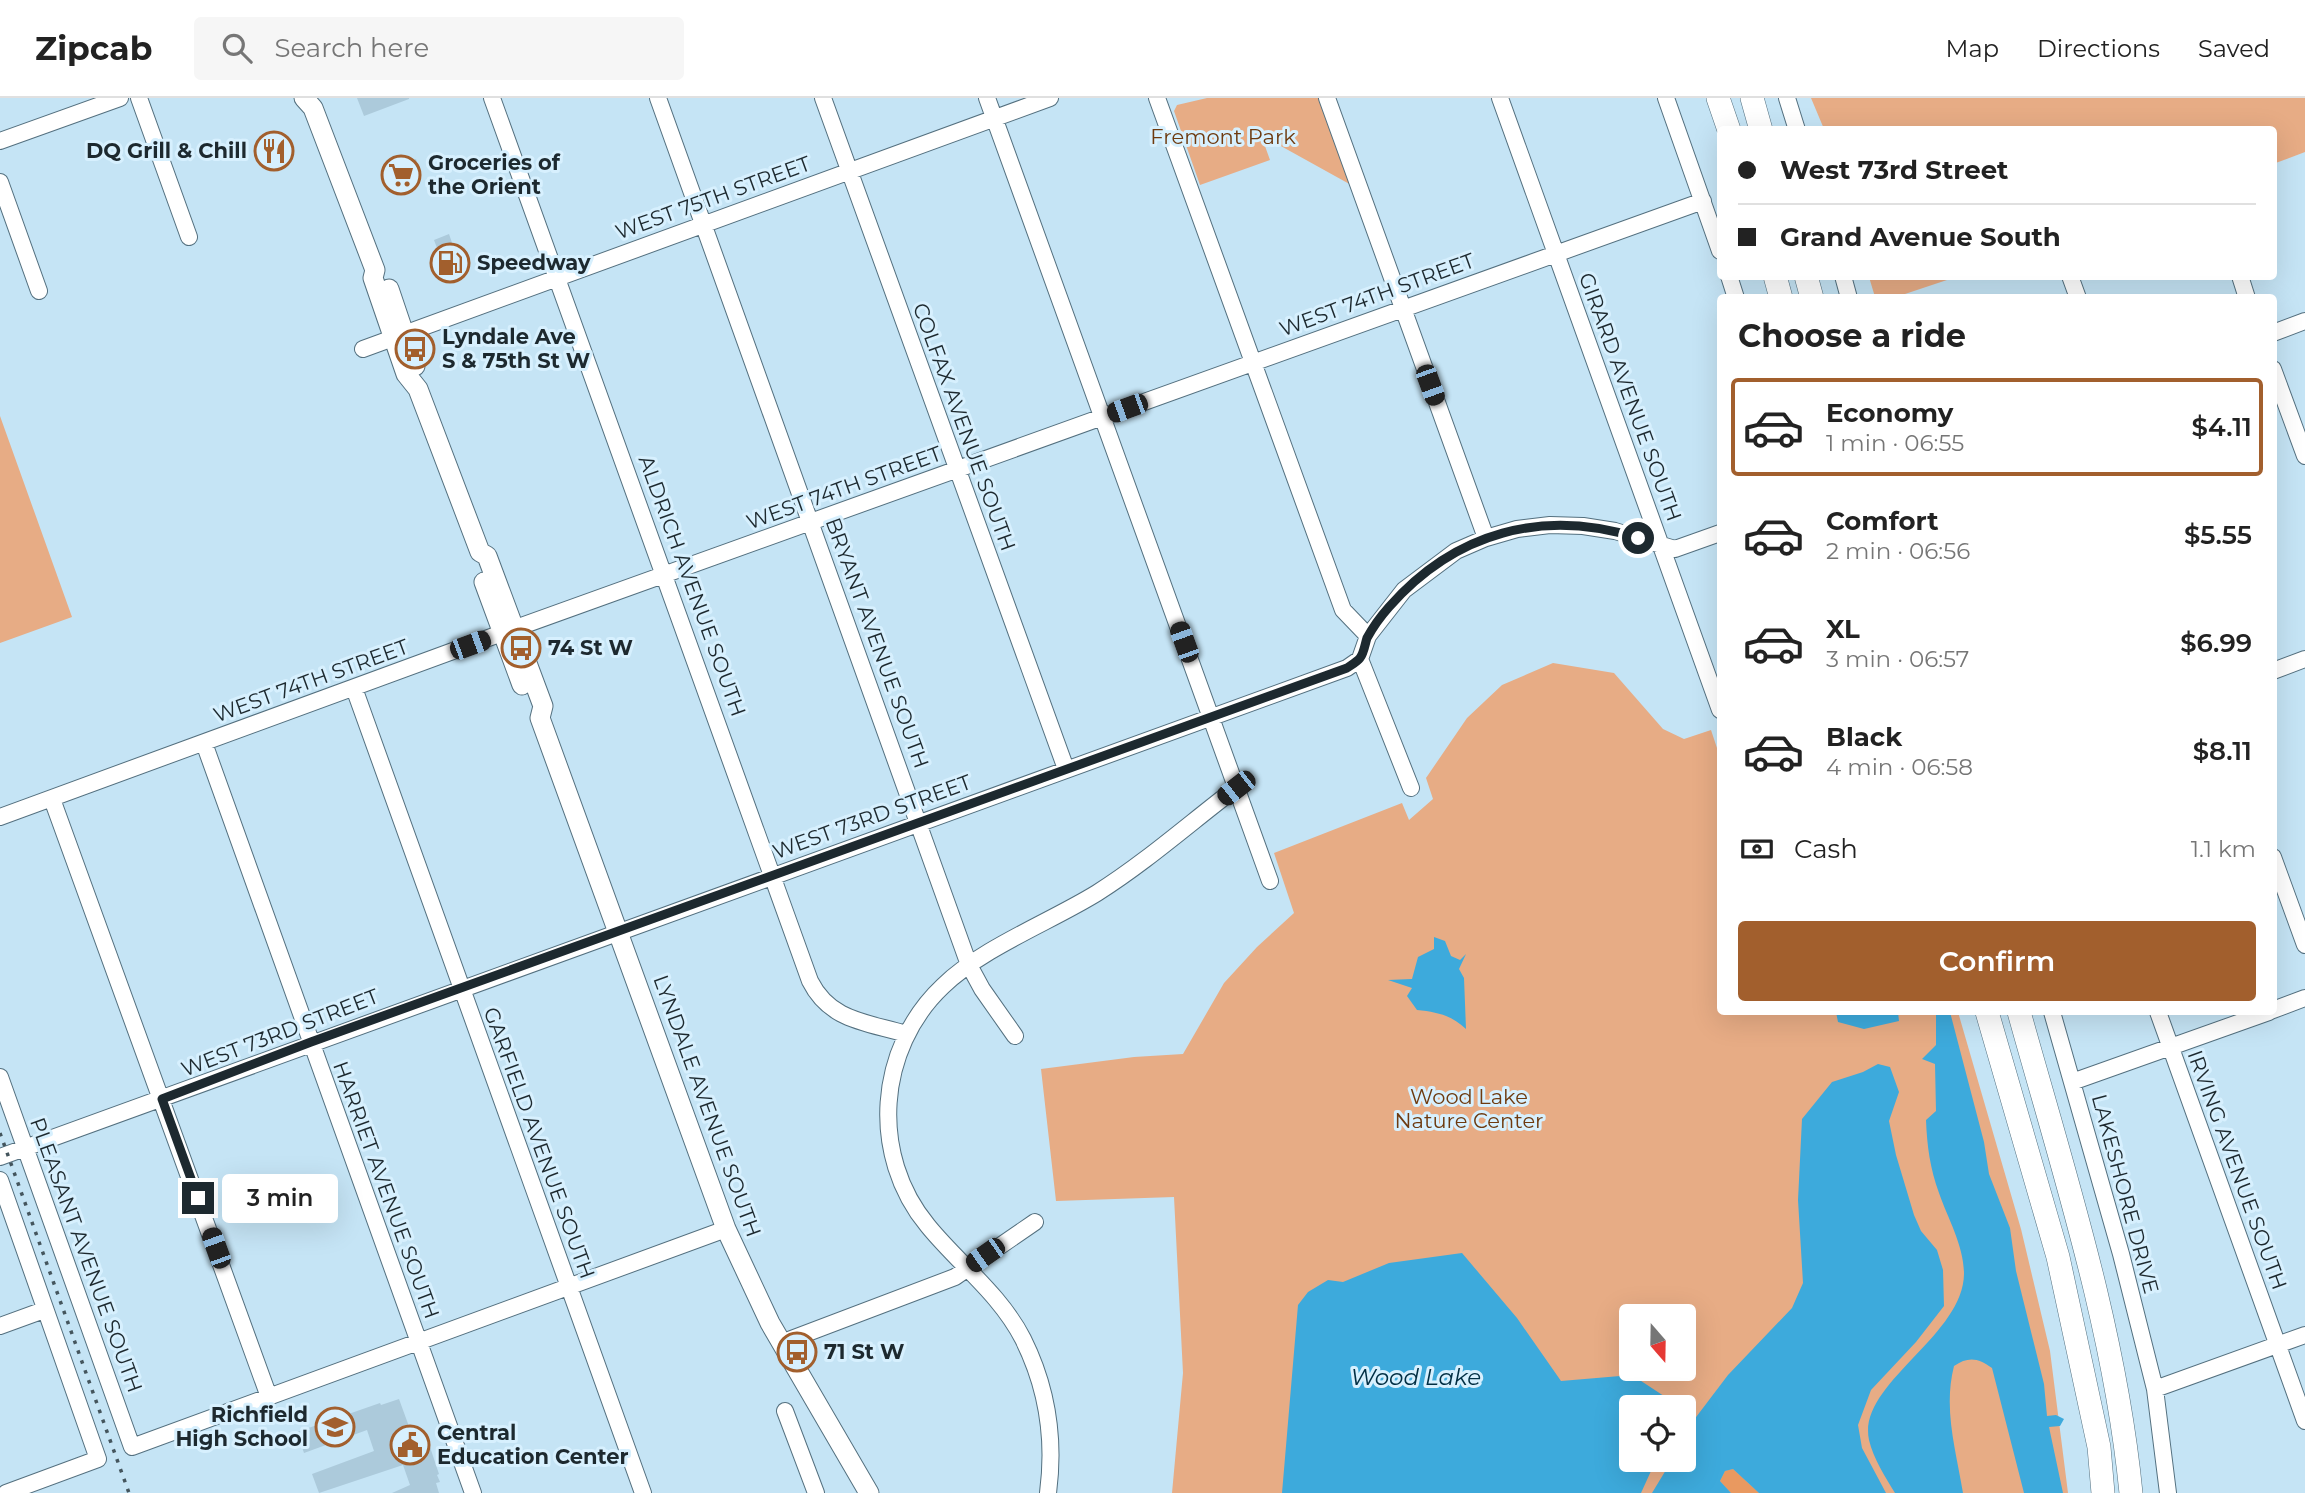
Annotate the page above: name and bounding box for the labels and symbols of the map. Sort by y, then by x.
park label: Fremont Park [1150,124,1296,149]
restaurant icon: DQ Grill & Chill [253,130,295,172]
place label: DQ Grill & Chill [86,138,247,163]
place label: Groceries of the Orient [428,150,561,199]
street label: WEST 75TH STREET [612,151,814,244]
supermarket icon: Groceries of the Orient [380,154,422,196]
fuel station icon: Speedway [429,242,471,284]
street label: WEST 74TH STREET [1276,248,1478,341]
place label: Speedway [477,250,591,275]
street label: GIRARD AVENUE SOUTH [1574,269,1687,525]
street label: COLFAX AVENUE SOUTH [908,299,1021,554]
place label: Lyndale Ave S & 75th St W [442,324,590,373]
bus stop icon: Lyndale Ave S & 75th St W [394,328,436,370]
car [1413,362,1448,408]
car [1104,391,1151,425]
street label: WEST 74TH STREET [743,441,945,534]
street label: ALDRICH AVENUE SOUTH [634,452,751,720]
street label: BRYANT AVENUE SOUTH [820,514,934,772]
route start [1622,522,1654,554]
car [1167,619,1202,665]
bus stop icon: 74 St W [500,627,542,669]
car [447,628,494,662]
street label: WEST 74TH STREET [210,634,412,727]
place label: 74 St W [548,635,633,660]
car [1213,767,1260,809]
street label: WEST 73RD STREET [769,769,975,864]
street label: LYNDALE AVENUE SOUTH [648,971,767,1240]
street label: WEST 73RD STREET [178,983,382,1082]
street label: GARFIELD AVENUE SOUTH [479,1004,600,1282]
street label: IRVING AVENUE SOUTH [2182,1047,2292,1293]
street label: HARRIET AVENUE SOUTH [328,1058,445,1322]
park label: Wood Lake Nature Center [1395,1084,1543,1133]
street label: LAKESHORE DRIVE [2087,1091,2164,1296]
street label: PLEASANT AVENUE SOUTH [25,1114,148,1396]
callout: 3 min [222,1174,338,1222]
route end [182,1182,214,1214]
car [199,1225,234,1271]
car [962,1234,1009,1276]
north arrow [1619,1304,1696,1381]
bus stop icon: 71 St W [776,1331,818,1373]
place label: 71 St W [824,1339,904,1364]
water label: Wood Lake [1351,1363,1481,1391]
place label: Richfield High School [175,1402,308,1451]
school or university icon: Richfield High School [314,1406,356,1448]
place label: Central Education Center [437,1420,629,1469]
public building icon: Central Education Center [389,1424,431,1466]

